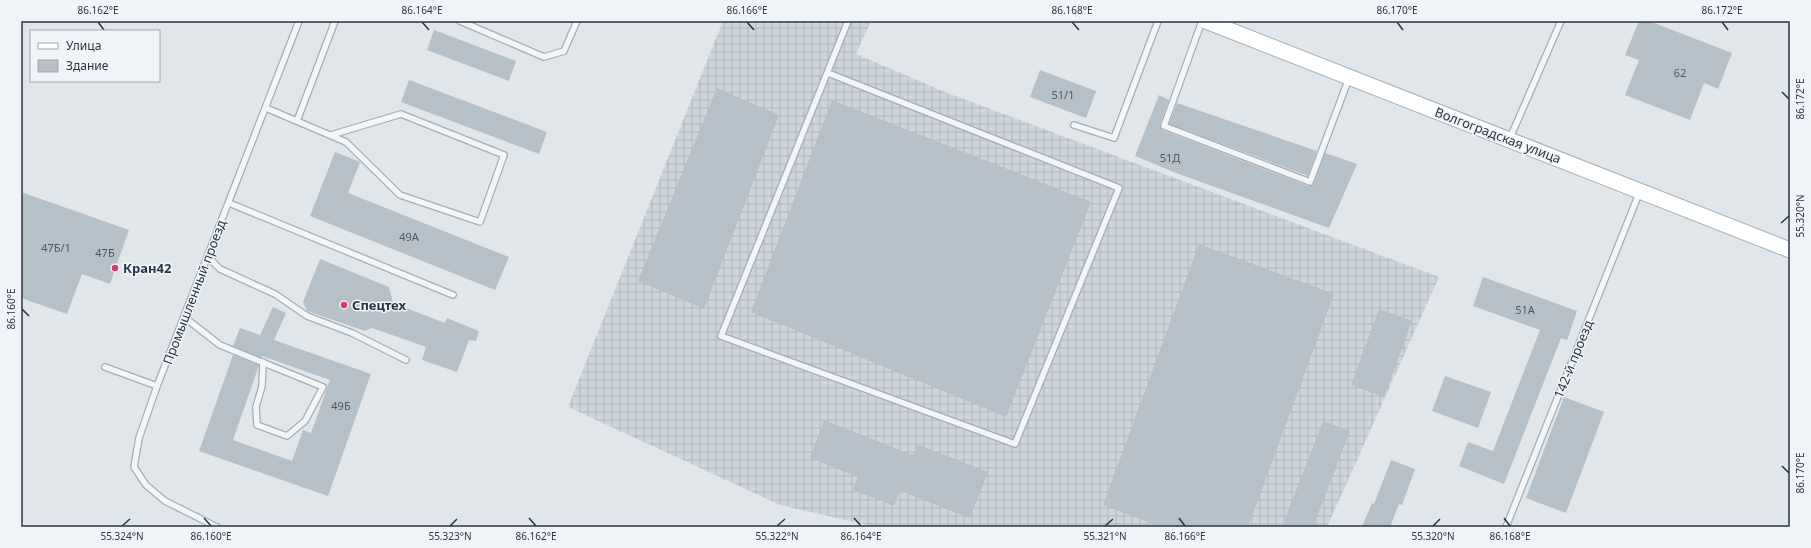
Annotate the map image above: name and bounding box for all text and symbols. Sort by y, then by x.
text: 86.162°E [77,3,119,17]
text: 86.164°E [401,3,443,17]
text: 86.166°E [726,3,768,17]
text: 86.168°E [1051,3,1093,17]
text: 86.170°E [1376,3,1418,17]
text: 86.172°E [1701,3,1743,17]
legend [30,30,160,82]
text: Улица [66,37,101,54]
text: Здание [66,57,109,74]
house number: 62 [1674,65,1686,80]
text: 86.172°E [1793,78,1807,120]
house number: 51/1 [1052,87,1074,102]
street label: Волгоградская улица [1432,103,1564,167]
house number: 51Д [1160,150,1180,165]
text: 55.320°N [1793,194,1807,238]
street label: Промышленный проезд [158,217,230,367]
house number: 49А [399,229,420,244]
house number: 47Б/1 [41,240,71,255]
house number: 47Б [95,245,115,260]
place label: Кран42 [123,259,171,277]
marker: Кран42 [110,263,120,273]
text: 86.160°E [4,288,18,330]
place label: Спецтех [352,296,406,314]
marker: Спецтех [339,300,349,310]
house number: 51А [1515,302,1536,317]
street label: 142-й проезд [1549,317,1597,401]
house number: 49Б [331,398,351,413]
text: 86.170°E [1793,452,1807,494]
text: 55.324°N [100,529,144,543]
text: 86.160°E [190,529,232,543]
text: 55.323°N [428,529,472,543]
text: 86.162°E [515,529,557,543]
text: 55.322°N [755,529,799,543]
text: 86.164°E [840,529,882,543]
text: 55.321°N [1083,529,1127,543]
text: 86.166°E [1164,529,1206,543]
text: 55.320°N [1411,529,1455,543]
text: 86.168°E [1489,529,1531,543]

